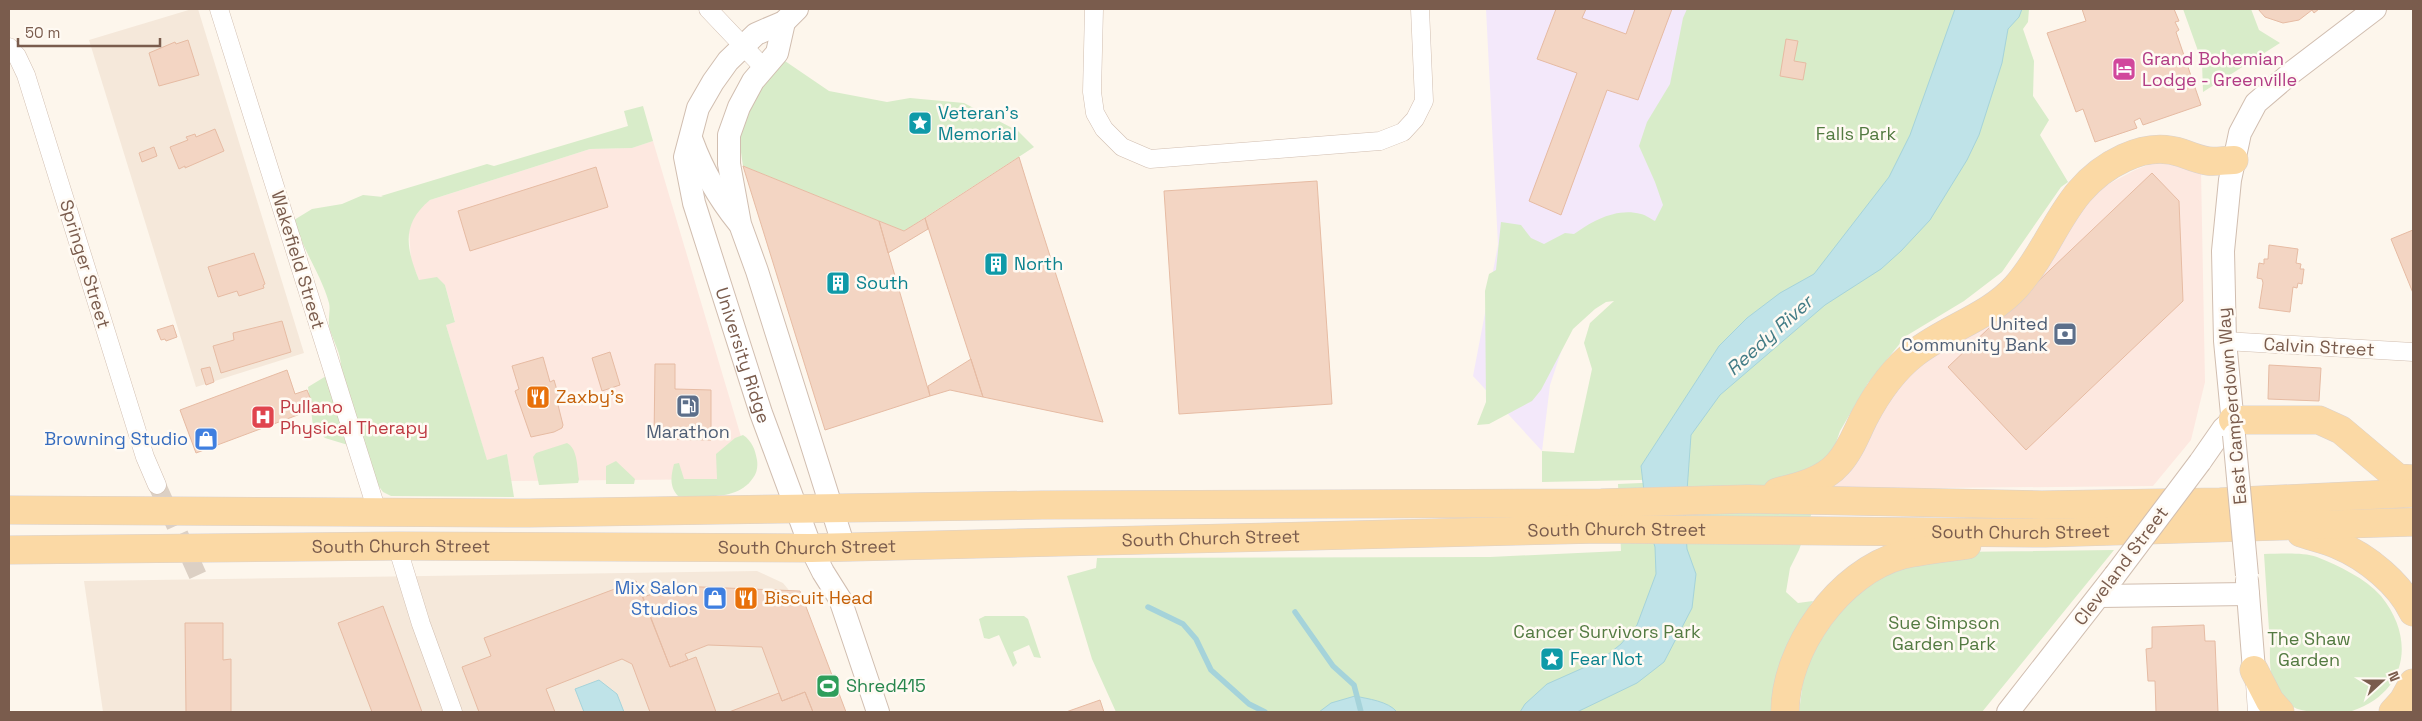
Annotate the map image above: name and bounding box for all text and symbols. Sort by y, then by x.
scale bar [18,15,160,47]
text: 50 m [25,23,60,42]
place label: Grand Bohemian Lodge - Greenville [2142,47,2297,91]
hotel icon: Grand Bohemian Lodge - Greenville [2111,56,2137,82]
place label: Veteran's Memorial [938,101,1019,145]
place icon: Veteran's Memorial [907,110,933,136]
park label: Falls Park [1816,122,1896,145]
street label: Wakefield Street [266,188,330,332]
street label: Springer Street [55,197,116,331]
building icon: North [983,251,1009,277]
place label: North [1014,252,1063,275]
building icon: South [825,270,851,296]
place label: South [856,271,909,294]
street label: University Ridge [711,284,776,426]
water label: Reedy River [1721,289,1819,381]
street label: East Camperdown Way [2211,306,2252,506]
place label: United Community Bank [1901,312,2048,356]
bank icon: United Community Bank [2052,321,2078,347]
street label: Calvin Street [2263,332,2375,361]
restaurant icon: Zaxby's [525,384,551,410]
place label: Zaxby's [556,385,624,408]
fuel station icon: Marathon [675,393,701,419]
place label: Pullano Physical Therapy [280,395,428,439]
hospital icon: Pullano Physical Therapy [250,404,276,430]
place label: Marathon [646,420,730,443]
shop icon: Browning Studio [193,426,219,452]
place label: Browning Studio [44,427,188,450]
street label: Cleveland Street [2068,502,2173,630]
street label: South Church Street [1527,517,1706,542]
street label: South Church Street [1931,519,2110,544]
street label: South Church Street [1121,524,1300,552]
street label: South Church Street [312,534,490,558]
street label: South Church Street [718,534,897,559]
place label: Mix Salon Studios [615,576,698,620]
shop icon: Mix Salon Studios [702,585,728,611]
restaurant icon: Biscuit Head [733,585,759,611]
place label: Biscuit Head [764,586,873,609]
park label: Sue Simpson Garden Park [1888,611,2000,655]
park label: Cancer Survivors Park [1513,620,1701,643]
park label: The Shaw Garden [2267,627,2351,671]
place icon: Fear Not [1539,646,1565,672]
place label: Fear Not [1570,647,1643,670]
north arrow [2357,656,2407,706]
text: N [2384,669,2404,684]
sports icon: Shred415 [815,673,841,699]
place label: Shred415 [846,674,926,697]

